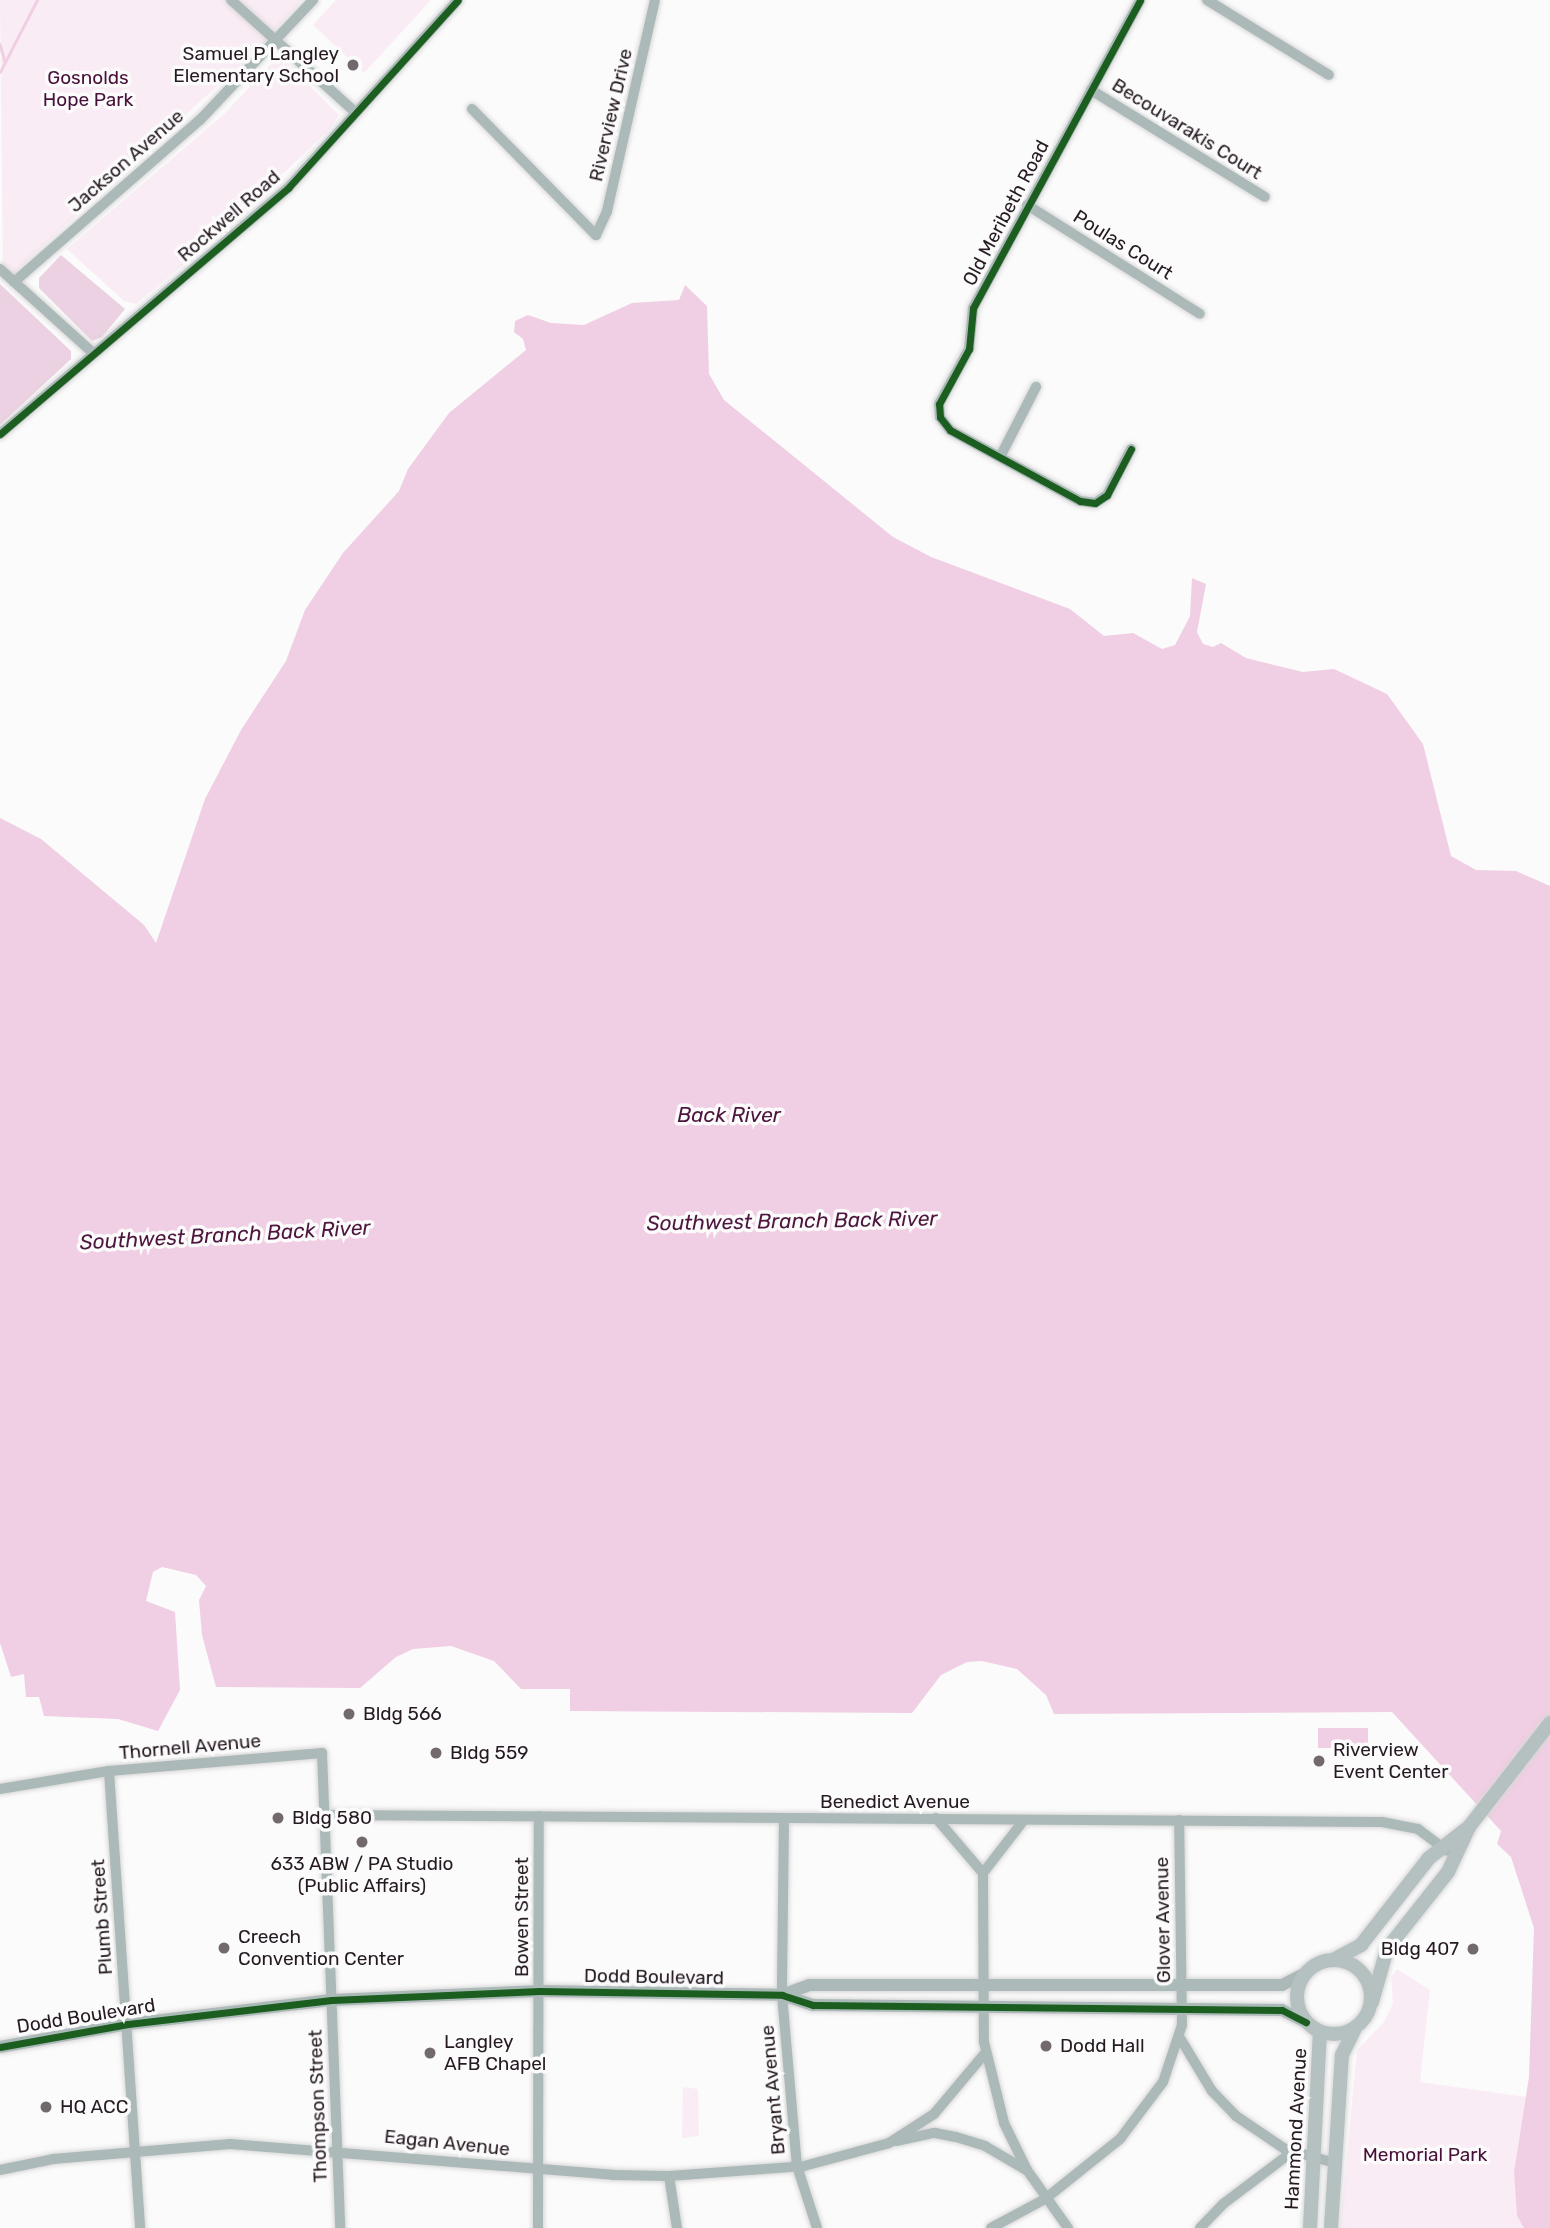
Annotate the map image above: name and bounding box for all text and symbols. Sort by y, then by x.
place label: Samuel P Langley Elementary School [173,43,339,87]
street label: Riverview Drive [585,46,637,184]
marker: Samuel P Langley Elementary School [345,57,361,73]
park label: Gosnolds Hope Park [43,67,133,111]
street label: Becouvarakis Court [1108,74,1266,184]
street label: Jackson Avenue [63,105,189,217]
street label: Old Meribeth Road [958,136,1054,290]
street label: Rockwell Road [173,165,285,267]
street label: Poulas Court [1069,205,1177,285]
water label: Back River [677,1102,781,1128]
water label: Southwest Branch Back River [646,1206,938,1236]
water label: Southwest Branch Back River [79,1215,371,1255]
place label: Bldg 566 [363,1703,442,1725]
marker: Bldg 566 [341,1706,357,1722]
street label: Thornell Avenue [118,1729,262,1765]
place label: Riverview Event Center [1333,1739,1448,1783]
place label: Bldg 559 [450,1742,528,1764]
marker: Bldg 559 [428,1745,444,1761]
marker: Riverview Event Center [1311,1753,1327,1769]
street label: Benedict Avenue [820,1791,970,1813]
place label: Bldg 580 [292,1807,372,1829]
marker: Bldg 580 [270,1810,286,1826]
marker: 633 ABW / PA Studio (Public Affairs) [354,1834,370,1850]
place label: 633 ABW / PA Studio (Public Affairs) [270,1853,454,1897]
street label: Glover Avenue [1150,1856,1176,1984]
street label: Bowen Street [511,1857,533,1977]
street label: Plumb Street [87,1858,117,1976]
place label: Creech Convention Center [238,1926,404,1970]
place label: Bldg 407 [1381,1938,1459,1960]
marker: Creech Convention Center [216,1940,232,1956]
marker: Bldg 407 [1465,1941,1481,1957]
street label: Dodd Boulevard [584,1964,724,1990]
street label: Dodd Boulevard [15,1994,157,2038]
street label: Bryant Avenue [756,2024,790,2156]
street label: Thompson Street [304,2029,332,2183]
place label: Langley AFB Chapel [444,2031,546,2075]
place label: Dodd Hall [1060,2035,1145,2057]
marker: Dodd Hall [1038,2038,1054,2054]
marker: Langley AFB Chapel [422,2045,438,2061]
street label: Hammond Avenue [1280,2047,1312,2211]
place label: HQ ACC [60,2096,129,2118]
marker: HQ ACC [38,2099,54,2115]
street label: Eagan Avenue [383,2125,511,2161]
park label: Memorial Park [1363,2144,1487,2166]

